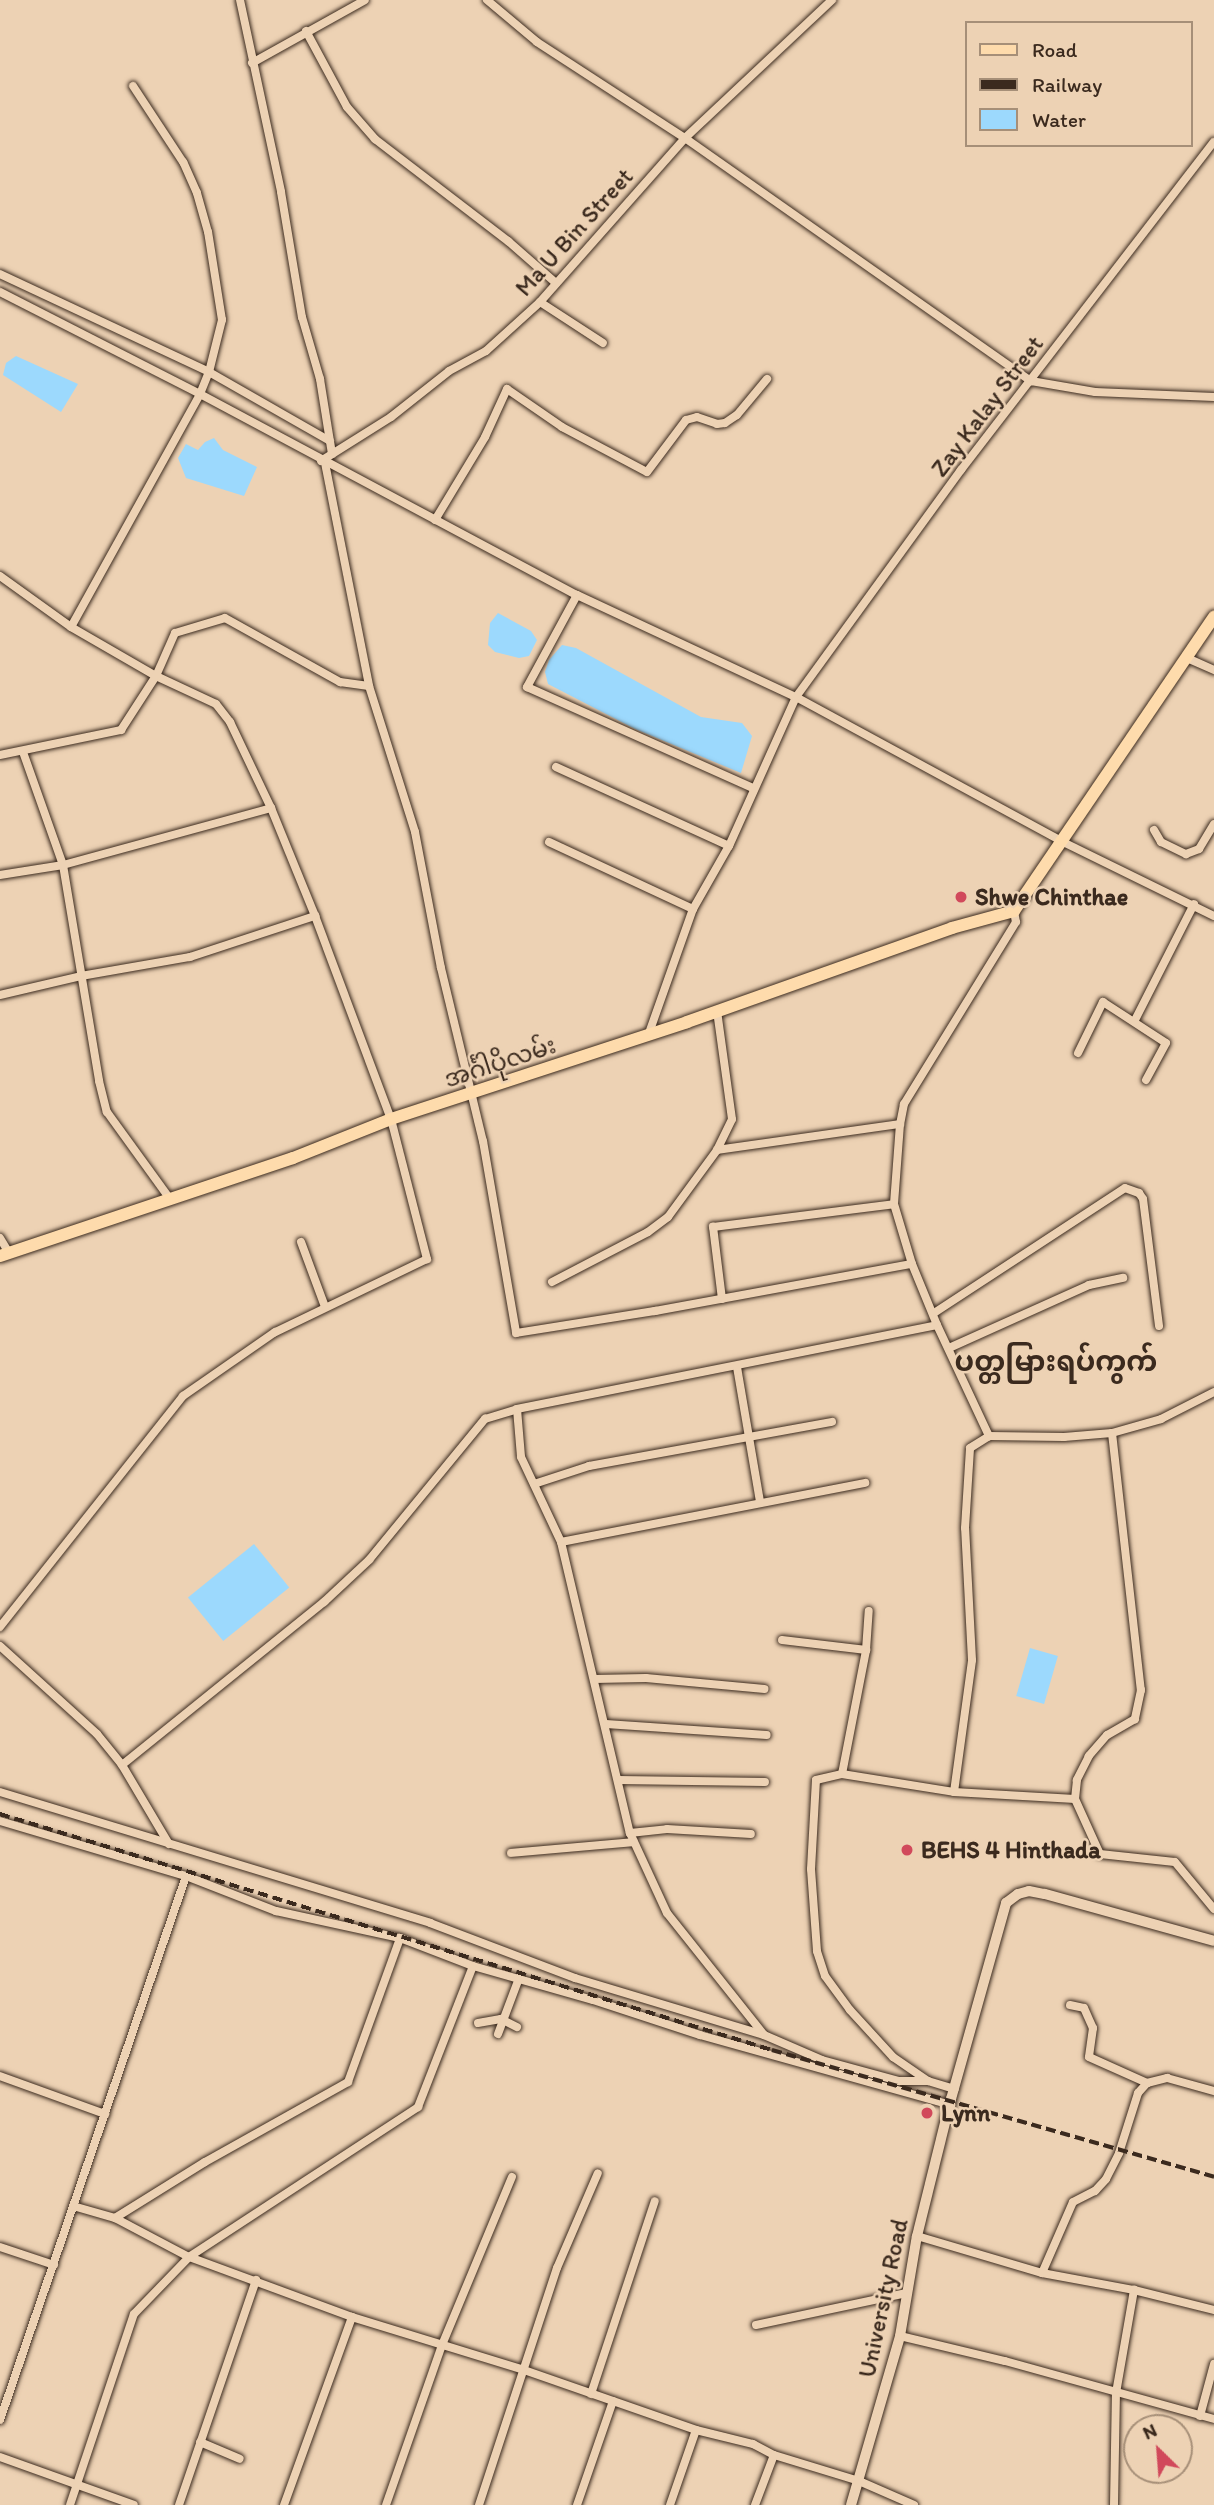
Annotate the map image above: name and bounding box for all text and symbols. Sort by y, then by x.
legend [965,21,1193,147]
text: Road [1032,37,1077,62]
text: Railway [1032,72,1102,97]
text: Water [1032,107,1086,132]
street label: Ma U Bin Street [509,162,639,302]
street label: Zay Kalay Street [925,330,1049,482]
place label: Shwe Chinthae [975,883,1127,911]
marker: Shwe Chinthae [953,889,969,905]
street label: အင်္ဂါပိုလမ်း [440,1030,560,1094]
district label: ပတ္တမြားရပ်ကွက် [955,1344,1157,1378]
place label: BEHS 4 Hinthada [921,1836,1101,1864]
marker: BEHS 4 Hinthada [899,1842,915,1858]
place label: Lynn [941,2099,990,2127]
marker: Lynn [919,2105,935,2121]
street label: University Road [852,2216,914,2380]
north arrow [1123,2414,1193,2484]
text: N [1139,2418,1160,2444]

